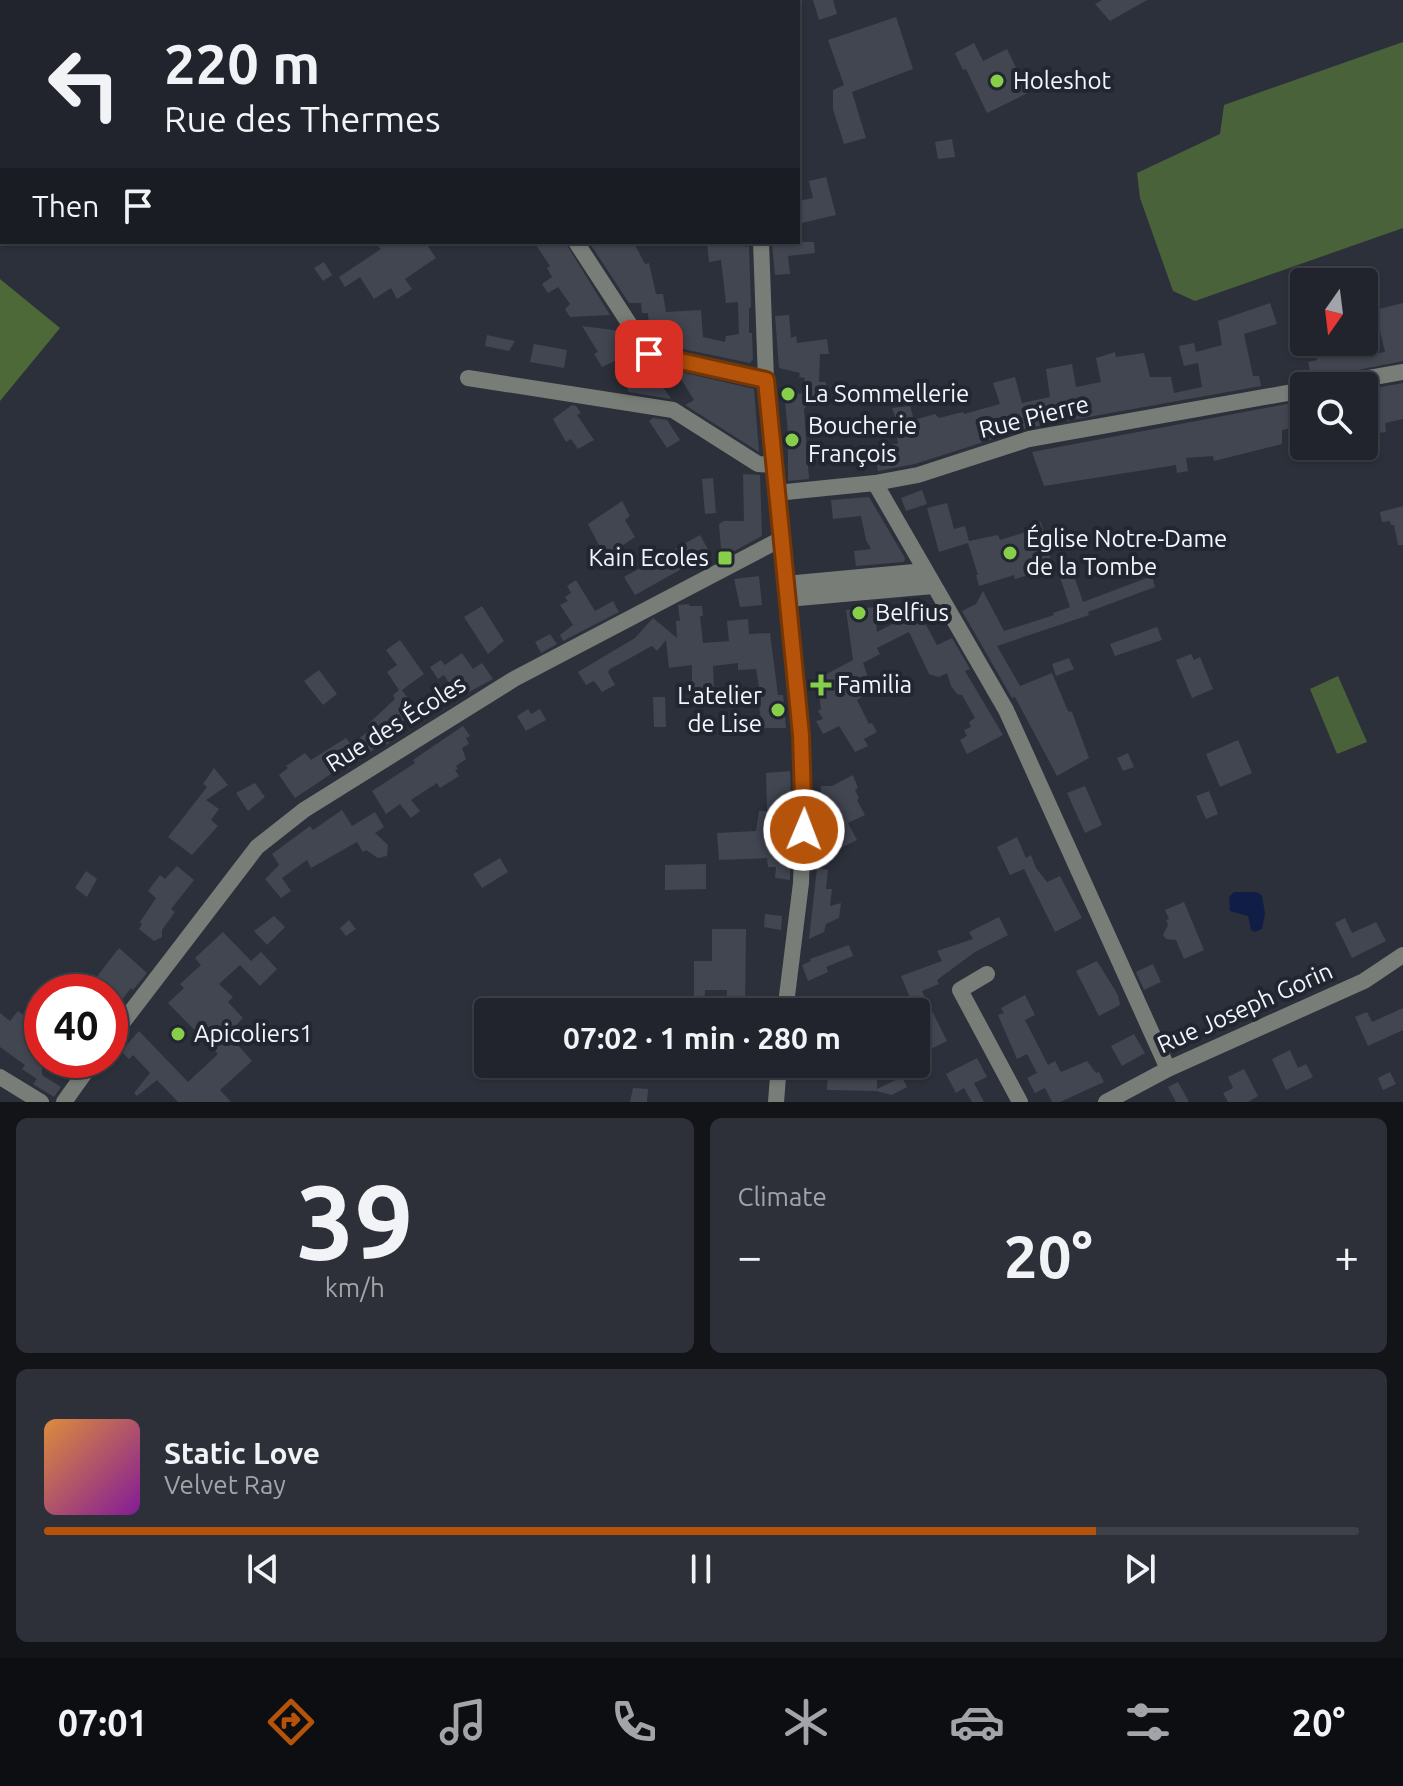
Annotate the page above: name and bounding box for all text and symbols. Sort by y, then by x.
icon: left [32,32,136,136]
text: 220 m [164,32,320,95]
place label: Holeshot [1013,67,1111,94]
marker: Holeshot [988,72,1006,90]
text: Rue des Thermes [164,98,441,139]
icon: arrive [116,184,160,228]
text: Then [32,189,100,223]
north arrow [1290,268,1378,356]
map controls [1290,268,1378,460]
pin [615,320,683,388]
icon: arrive [627,332,671,376]
button: search [1290,372,1378,460]
place label: La Sommellerie [804,380,969,407]
marker: La Sommellerie [779,385,797,403]
street label: Rue Pierre [976,390,1092,443]
place label: Boucherie François [808,412,917,467]
marker: Boucherie François [783,431,801,449]
place label: Église Notre-Dame de la Tombe [1026,524,1227,580]
place label: Kain Ecoles [589,544,709,571]
marker: Église Notre-Dame de la Tombe [1001,544,1019,562]
marker: Kain Ecoles [716,549,734,567]
place label: Belfius [875,599,949,626]
marker: Belfius [850,604,868,622]
street label: Rue des Écoles [321,669,470,777]
place label: Familia [837,671,912,698]
marker: Familia [812,676,830,694]
place label: L'atelier de Lise [677,682,762,737]
marker: L'atelier de Lise [769,701,787,719]
position arrow [762,788,846,872]
street label: Rue Joseph Gorin [1153,957,1337,1058]
speed limit sign: 40 [24,974,128,1078]
place label: Apicoliers1 [194,1020,313,1047]
text: 07:02 · 1 min · 280 m [563,1021,841,1055]
marker: Apicoliers1 [169,1025,187,1043]
text: 39 [296,1162,413,1279]
text: Climate [738,1182,827,1211]
text: 20° [1004,1222,1093,1289]
text: − [738,1231,762,1280]
text: + [1334,1231,1359,1280]
text: km/h [325,1273,385,1302]
text: Static Love [164,1436,320,1470]
text: Velvet Ray [164,1470,286,1499]
icon: previous [241,1547,285,1591]
icon: pause [679,1547,723,1591]
icon: next [1118,1547,1162,1591]
icon: directions [263,1694,319,1750]
icon: music [435,1694,491,1750]
icon: phone [606,1694,662,1750]
icon: climate [778,1694,834,1750]
icon: car [949,1694,1005,1750]
icon: filters [1120,1694,1176,1750]
text: 07:01 [58,1702,148,1743]
text: 20° [1292,1702,1345,1743]

